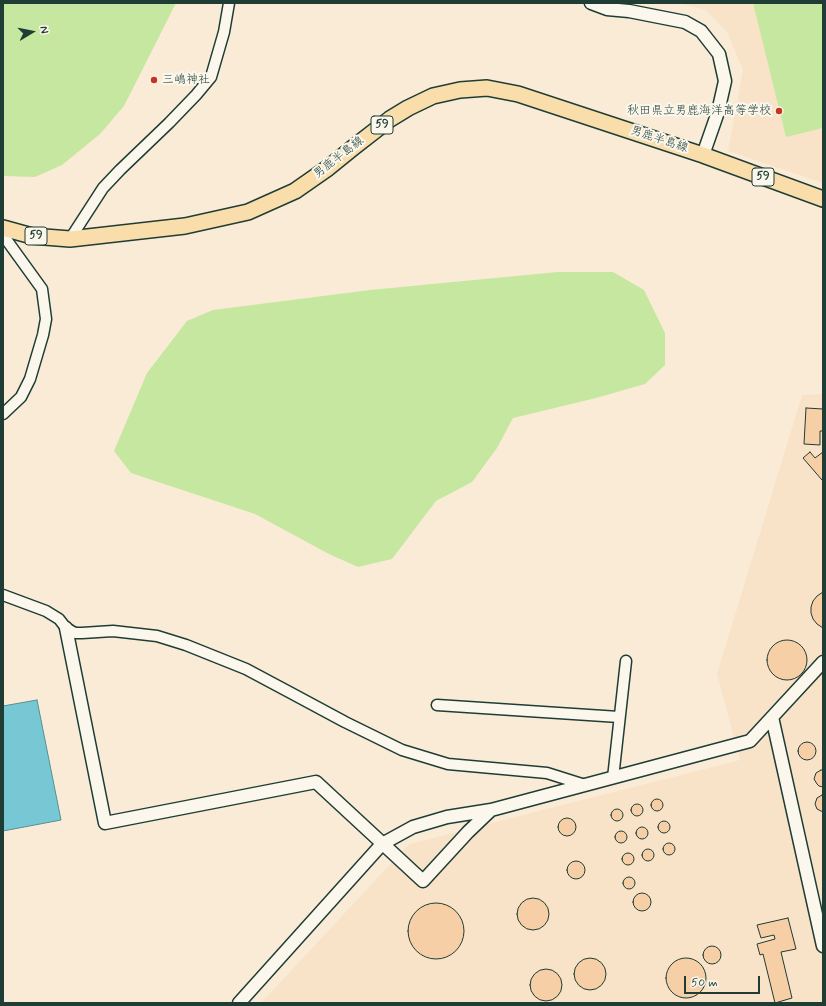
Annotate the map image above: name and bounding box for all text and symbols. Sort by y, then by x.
north arrow [12,12,52,52]
text: N [36,25,51,35]
place label: 三嶋神社 [162,73,210,87]
marker: 三嶋神社 [149,75,159,85]
place label: 秋田県立男鹿海洋高等学校 [627,104,771,118]
marker: 秋田県立男鹿海洋高等学校 [774,106,784,116]
road number: 59 [371,116,393,134]
street label: 男鹿半島線 [628,124,690,156]
street label: 男鹿半島線 [311,134,367,182]
road number: 59 [752,168,774,186]
road number: 59 [25,227,47,245]
scale bar [686,968,762,994]
text: 50 m [691,975,718,991]

